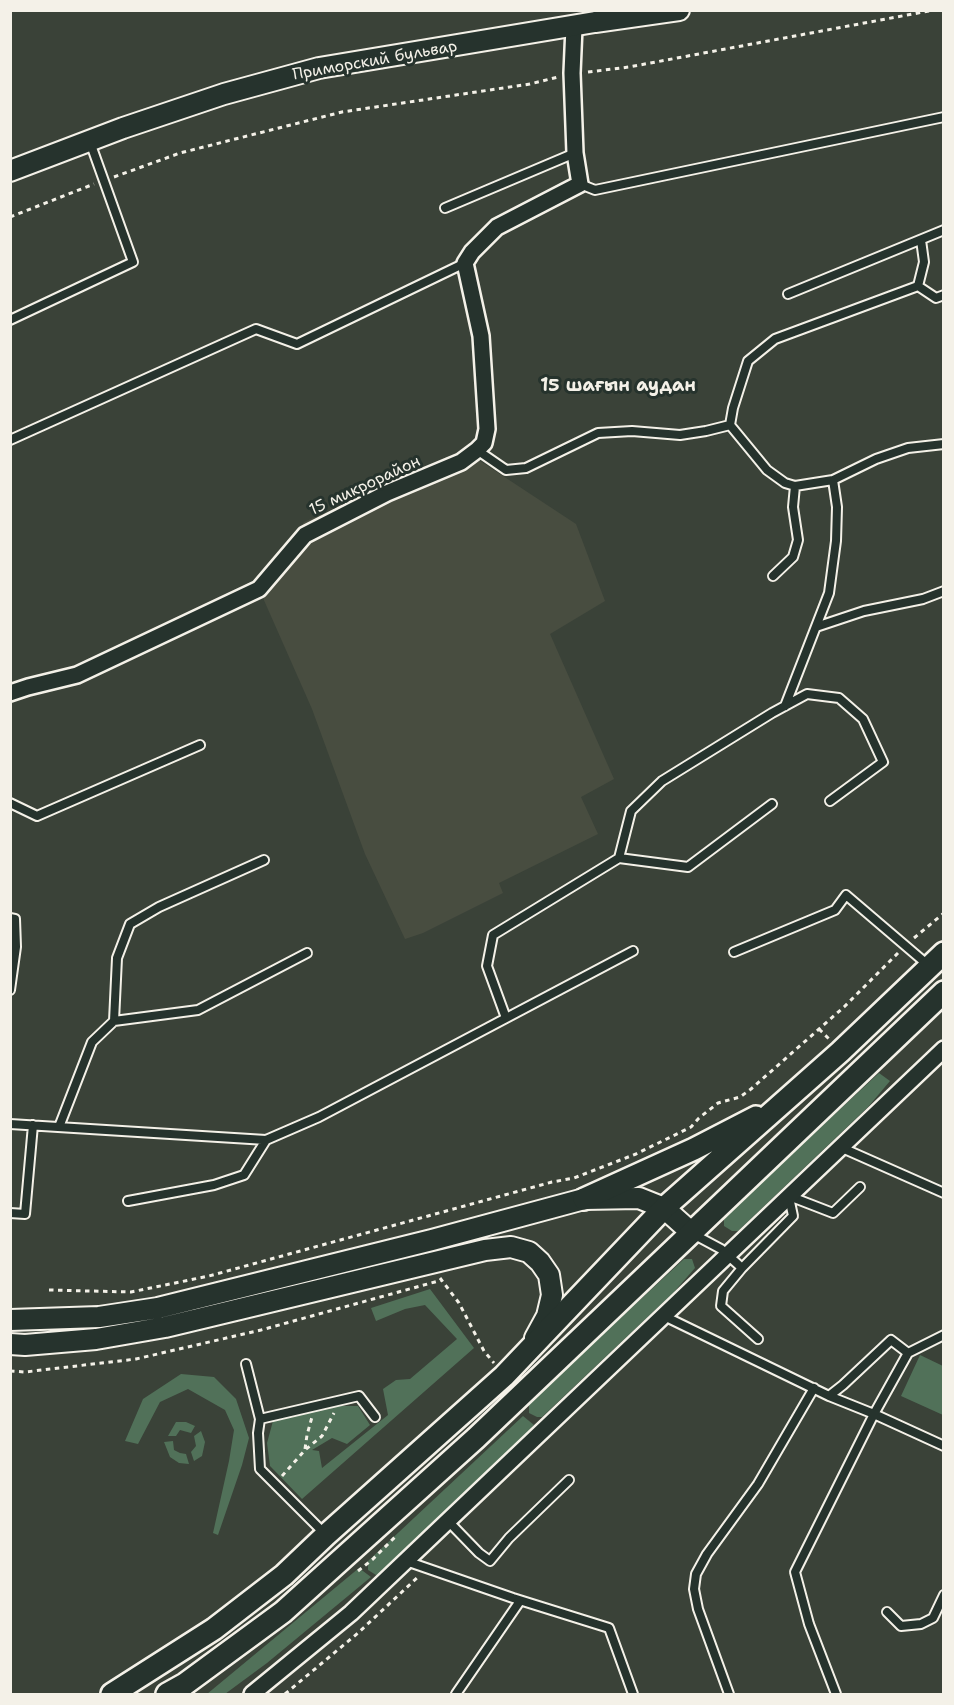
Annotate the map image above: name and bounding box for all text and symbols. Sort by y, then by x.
street label: Приморский бульвар [291,37,459,85]
district label: 15 шағын аудан [540,375,696,397]
street label: 15 микрорайон [307,452,423,520]

